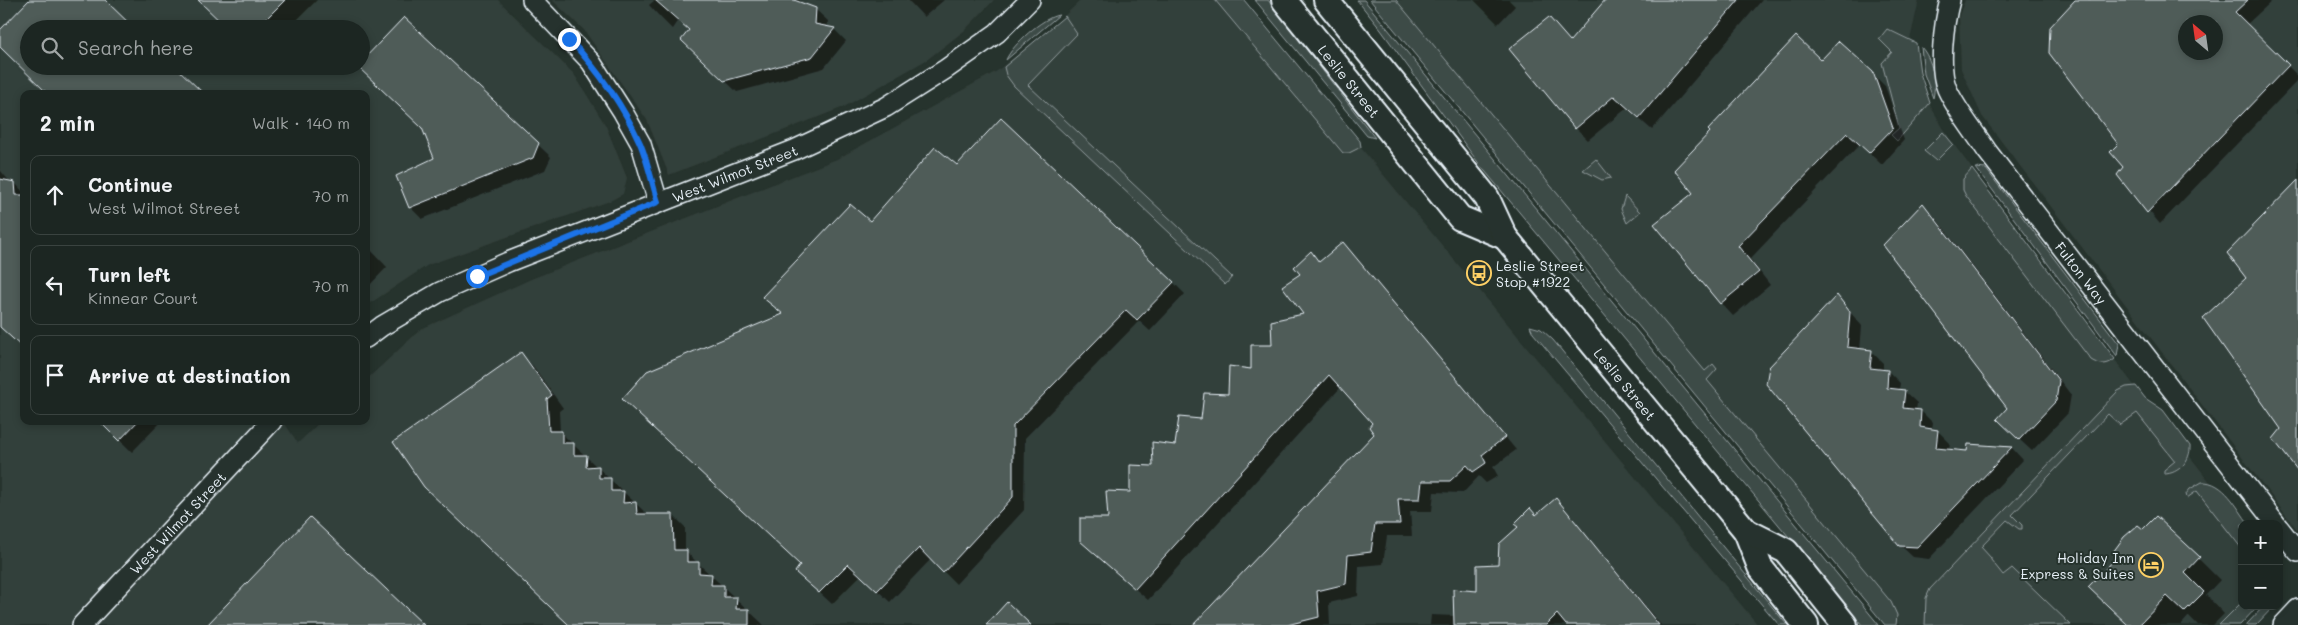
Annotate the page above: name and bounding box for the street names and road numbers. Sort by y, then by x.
street label: Leslie Street [1314,41,1384,121]
street label: West Wilmot Street [669,140,800,206]
street label: Fulton Way [2051,238,2112,308]
street label: Leslie Street [1590,344,1661,424]
street label: West Wilmot Street [125,467,230,578]

